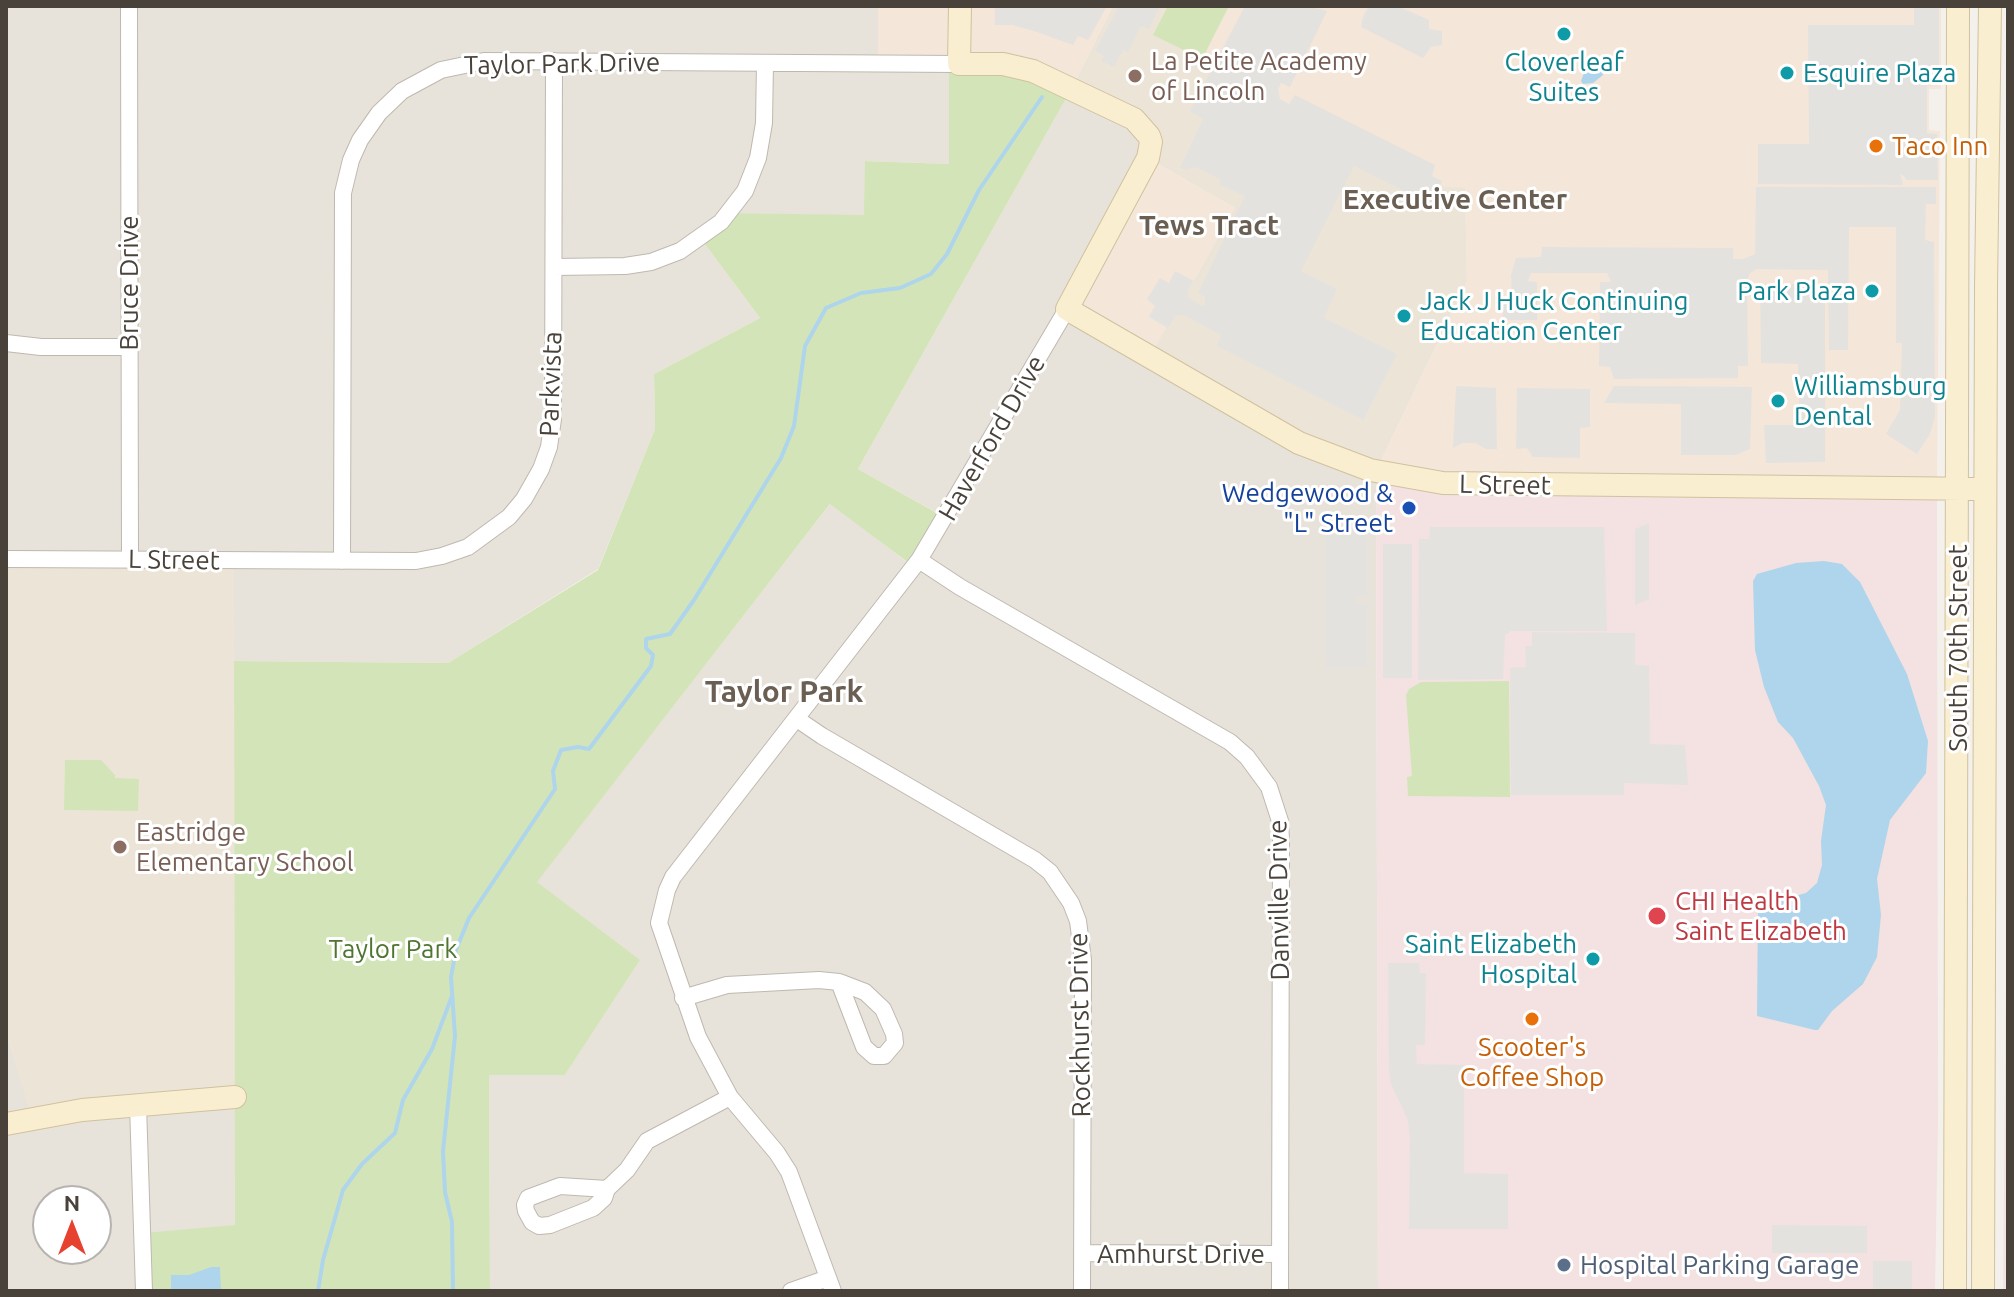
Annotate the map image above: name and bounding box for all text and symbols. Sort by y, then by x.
marker: Cloverleaf Suites [1555,25,1573,43]
place label: La Petite Academy of Lincoln [1151,45,1367,106]
place label: Cloverleaf Suites [1504,46,1624,108]
street label: Taylor Park Drive [464,47,660,81]
place label: Esquire Plaza [1803,57,1956,89]
marker: Esquire Plaza [1778,64,1796,82]
marker: La Petite Academy of Lincoln [1126,67,1144,85]
place label: Taco Inn [1892,130,1988,162]
marker: Taco Inn [1867,137,1885,155]
district label: Executive Center [1343,183,1567,217]
district label: Tews Tract [1139,209,1279,243]
street label: Bruce Drive [113,216,145,350]
place label: Park Plaza [1737,275,1856,307]
marker: Park Plaza [1863,282,1881,300]
place label: Jack J Huck Continuing Education Center [1420,285,1689,346]
marker: Jack J Huck Continuing Education Center [1395,307,1413,325]
street label: Parkvista [534,331,568,437]
street label: Haverford Drive [932,350,1052,526]
place label: Williamsburg Dental [1794,370,1947,432]
marker: Williamsburg Dental [1769,392,1787,410]
street label: L Street [1459,469,1551,501]
place label: Wedgewood & "L" Street [1222,477,1393,538]
marker: Wedgewood & "L" Street [1400,499,1418,517]
street label: L Street [128,544,220,576]
street label: South 70th Street [1942,544,1974,752]
district label: Taylor Park [705,674,863,710]
place label: Eastridge Elementary School [136,816,354,878]
street label: Danville Drive [1262,819,1296,981]
marker: Eastridge Elementary School [111,838,129,856]
place label: CHI Health Saint Elizabeth [1675,885,1847,946]
marker: CHI Health Saint Elizabeth [1646,905,1668,927]
place label: Saint Elizabeth Hospital [1405,928,1577,990]
street label: Rockhurst Drive [1063,932,1097,1118]
park label: Taylor Park [329,933,457,965]
marker: Saint Elizabeth Hospital [1584,950,1602,968]
marker: Scooter's Coffee Shop [1523,1010,1541,1028]
place label: Scooter's Coffee Shop [1460,1031,1604,1092]
north arrow [32,1185,112,1265]
text: N [64,1190,80,1215]
street label: Amhurst Drive [1097,1238,1265,1270]
place label: Hospital Parking Garage [1580,1249,1859,1281]
marker: Hospital Parking Garage [1555,1256,1573,1274]

